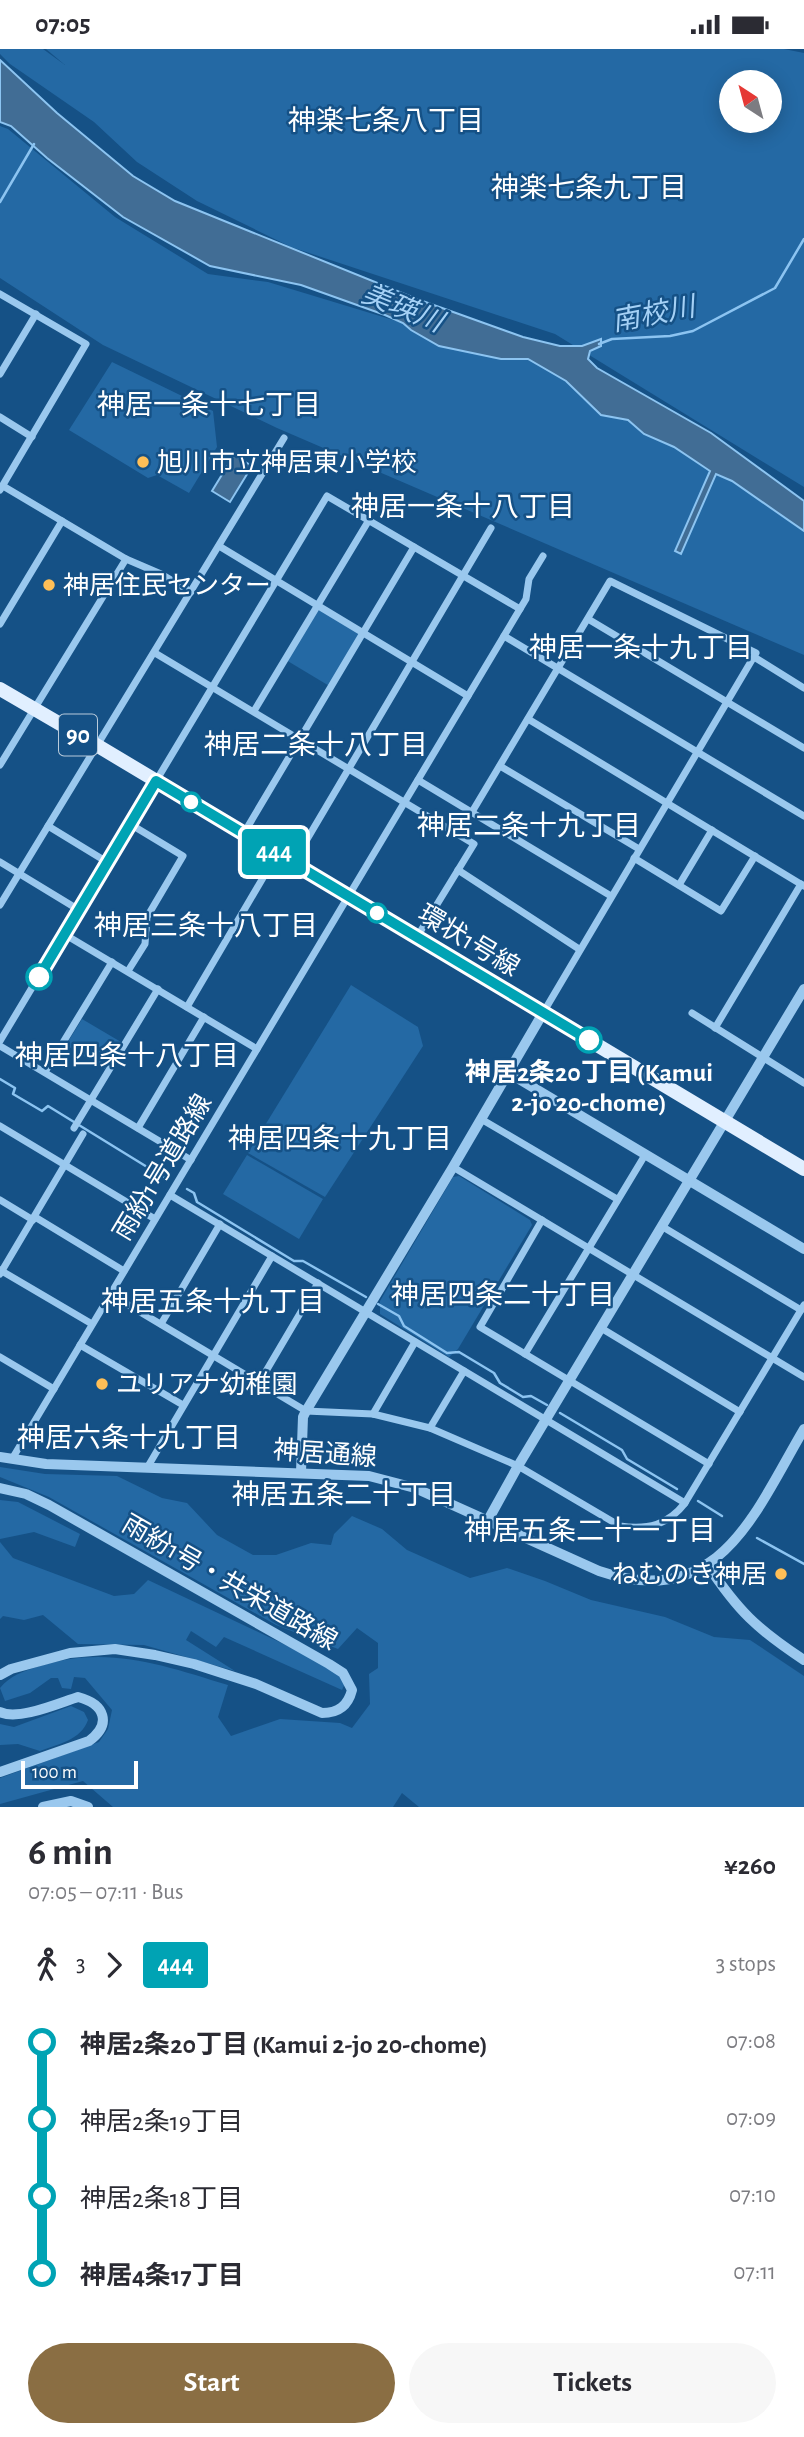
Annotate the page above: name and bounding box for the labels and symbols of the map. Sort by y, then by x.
north arrow [719,70,782,133]
district label: 神楽七条八丁目 [288,106,484,136]
district label: 神楽七条九丁目 [491,173,687,203]
water label: 美瑛川 [358,278,450,339]
water label: 南校川 [609,291,700,337]
district label: 神居一条十七丁目 [97,390,321,420]
place label: 旭川市立神居東小学校 [157,448,417,476]
marker: 旭川市立神居東小学校 [135,454,151,470]
district label: 神居一条十八丁目 [351,492,575,522]
place label: 神居住民センター [63,572,271,599]
marker: 神居住民センター [41,577,57,593]
district label: 神居一条十九丁目 [529,633,753,663]
road number: 90 [59,715,97,755]
district label: 神居二条十八丁目 [204,730,428,760]
unlabelled marker [181,792,201,812]
district label: 神居二条十九丁目 [417,811,641,841]
line badge: 444 [234,829,314,875]
street label: 環状1号線 [413,900,524,981]
unlabelled marker [367,903,387,923]
district label: 神居三条十八丁目 [94,911,318,941]
unlabelled marker [26,964,52,990]
marker: 神居2条20丁目 (Kamui 2-jo 20-chome) [576,1027,602,1053]
district label: 神居四条十八丁目 [15,1041,239,1071]
place label: 神居2条20丁目 (Kamui 2-jo 20-chome) [465,1058,713,1116]
street label: 雨紛1号道路線 [108,1090,216,1245]
district label: 神居四条十九丁目 [228,1124,452,1154]
district label: 神居四条二十丁目 [391,1280,615,1310]
district label: 神居五条十九丁目 [101,1287,325,1317]
place label: ユリアナ幼稚園 [116,1370,297,1398]
marker: ユリアナ幼稚園 [94,1376,110,1392]
district label: 神居六条十九丁目 [17,1423,241,1453]
street label: 神居通線 [272,1436,378,1471]
district label: 神居五条二十丁目 [232,1480,456,1510]
street label: 雨紛1号・共栄道路線 [118,1510,342,1655]
district label: 神居五条二十一丁目 [464,1516,716,1546]
place label: ねむのき神居 [612,1561,767,1588]
marker: ねむのき神居 [773,1566,789,1582]
scale bar [21,1758,138,1790]

